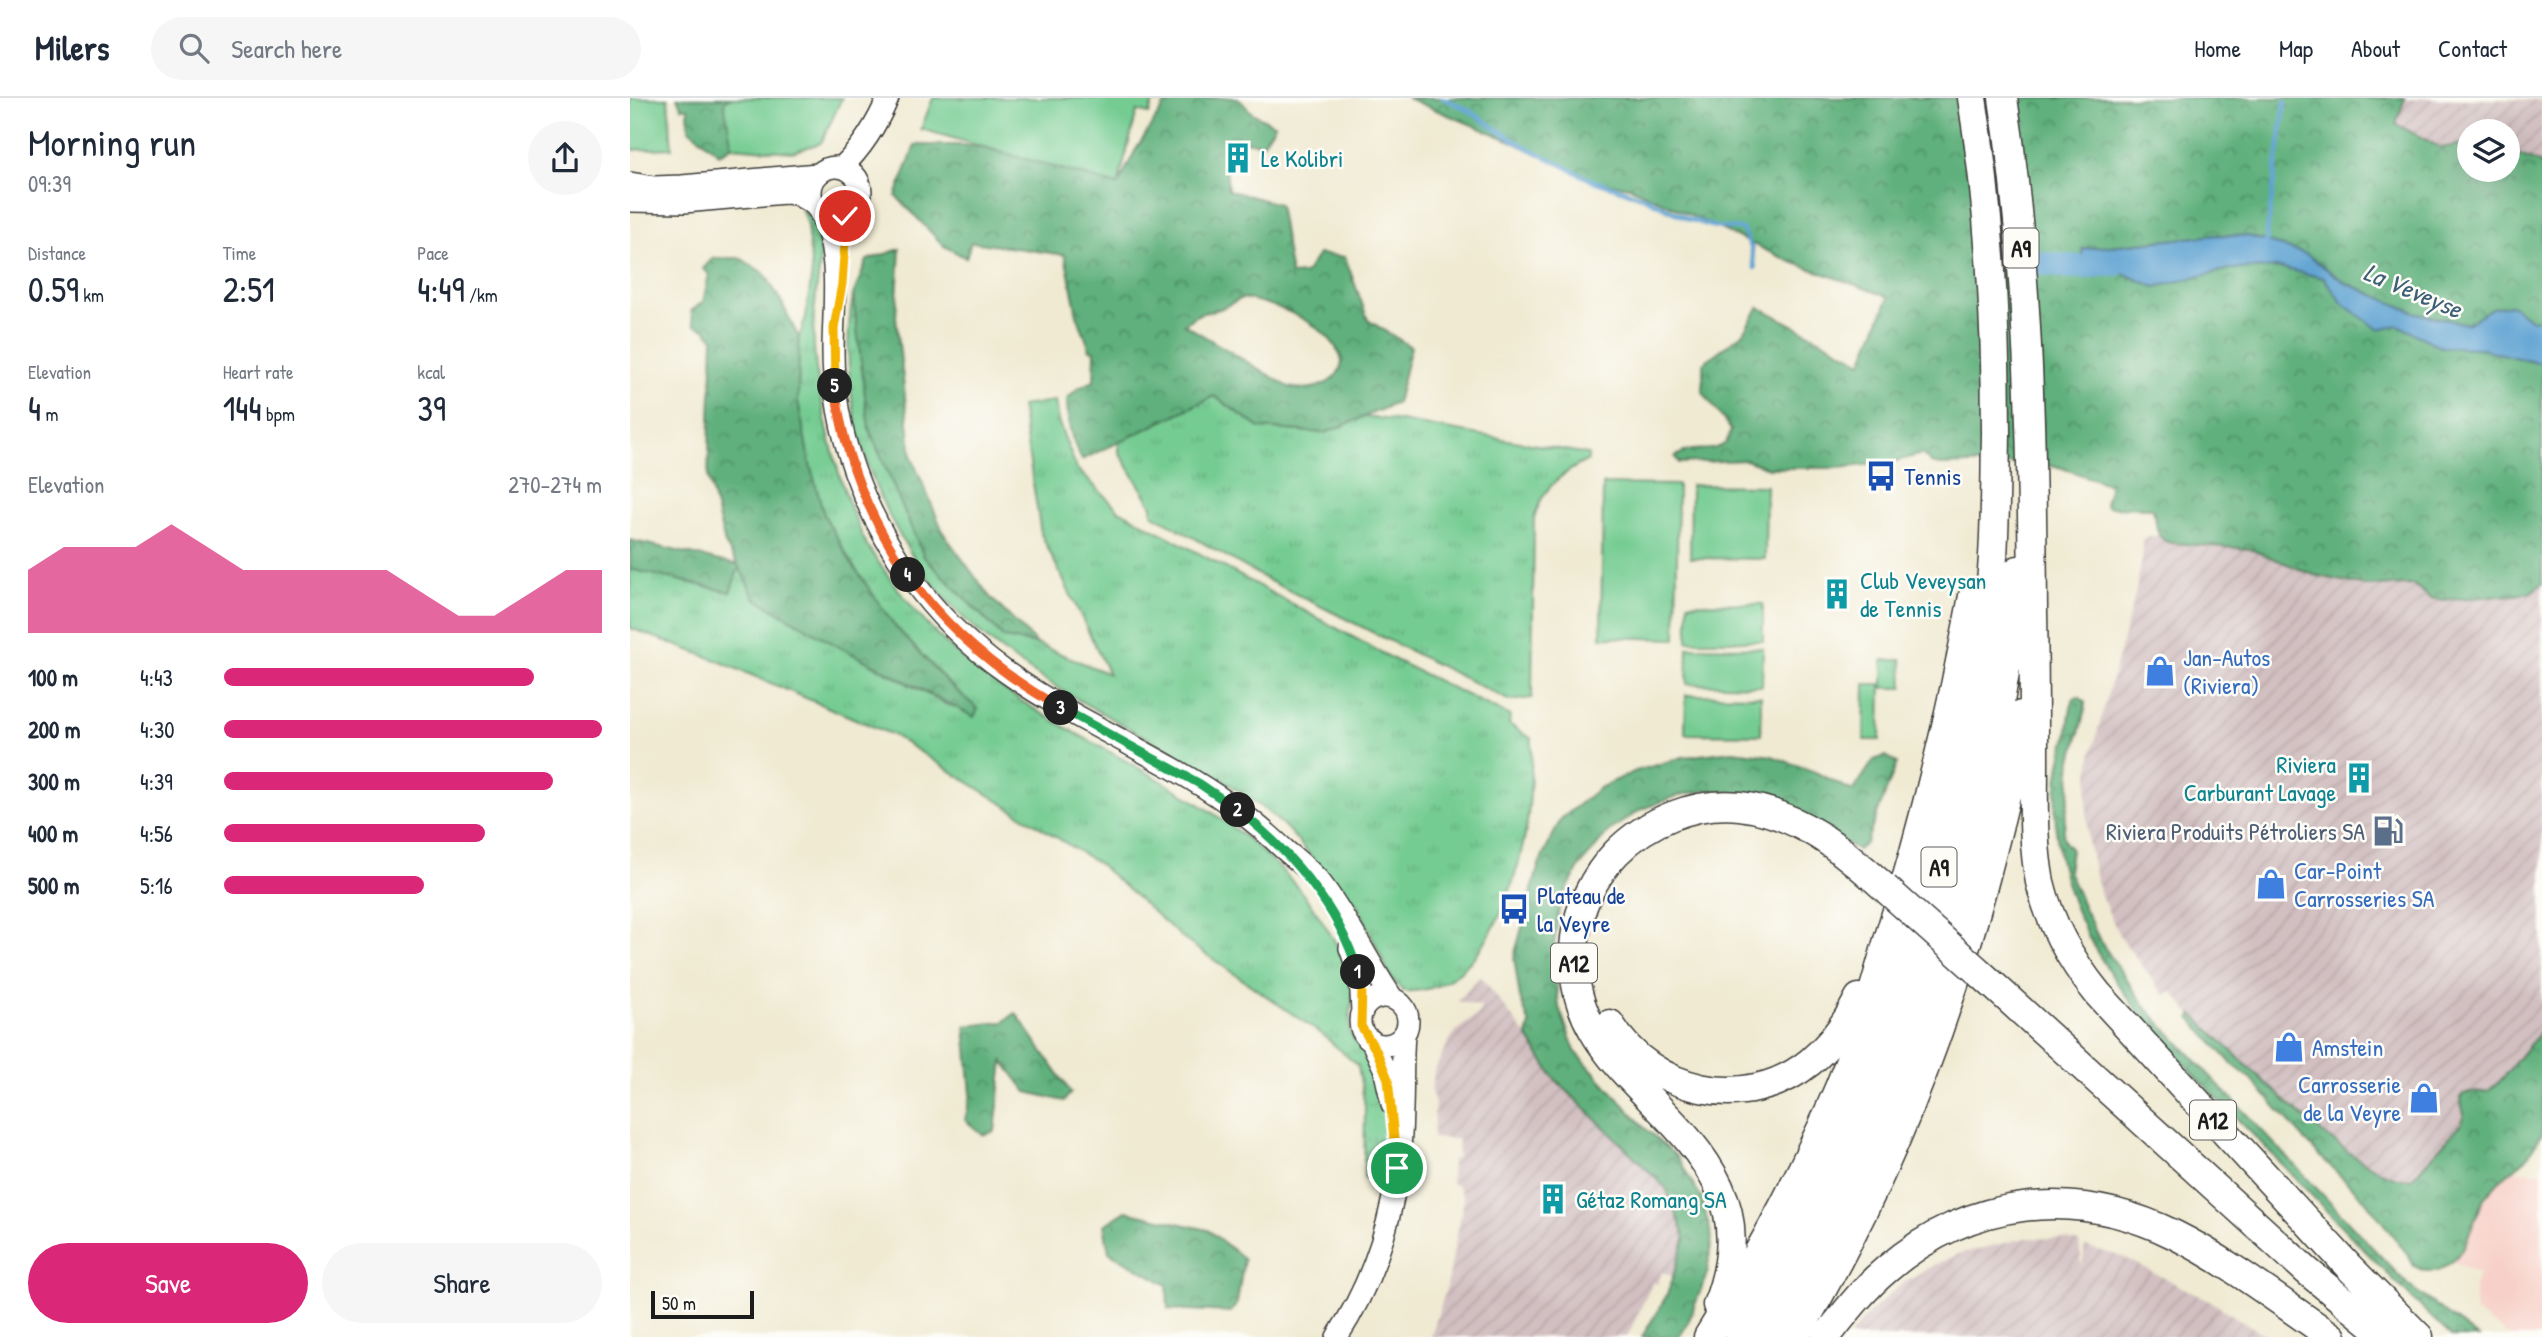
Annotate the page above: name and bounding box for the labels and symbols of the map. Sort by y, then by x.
building icon: Le Kolibri [1221,141,1255,175]
place label: Le Kolibri [1261,142,1344,174]
pin [815,186,875,246]
road number: A9 [2004,228,2038,267]
water label: La Veveyse [2358,254,2469,328]
pin: 5 [818,368,852,404]
bus stop icon: Tennis [1864,459,1898,493]
place label: Tennis [1904,460,1961,492]
pin: 4 [890,558,926,592]
place label: Club Veveysan de Tennis [1860,564,1986,624]
building icon: Club Veveysan de Tennis [1820,577,1854,611]
place label: Jan-Autos (Riviera) [2183,641,2270,701]
shop icon: Jan-Autos (Riviera) [2143,654,2177,688]
pin: 3 [1044,690,1078,726]
place label: Riviera Carburant Lavage [2184,748,2336,808]
building icon: Riviera Carburant Lavage [2342,761,2376,795]
pin: 2 [1220,792,1256,828]
fuel station icon: Riviera Produits Pétroliers SA [2371,814,2405,848]
place label: Riviera Produits Pétroliers SA [2106,815,2365,847]
road number: A9 [1922,848,1956,887]
place label: Car-Point Carrosseries SA [2294,854,2435,914]
shop icon: Car-Point Carrosseries SA [2254,867,2288,901]
place label: Plateau de la Veyre [1537,879,1626,939]
bus stop icon: Plateau de la Veyre [1497,892,1531,926]
road number: A12 [1551,944,1597,982]
pin: 1 [1340,954,1376,990]
shop icon: Amstein [2272,1030,2306,1064]
place label: Amstein [2312,1031,2383,1063]
place label: Carrosserie de la Veyre [2298,1068,2401,1128]
shop icon: Carrosserie de la Veyre [2407,1081,2441,1115]
road number: A12 [2190,1100,2236,1140]
pin [1367,1138,1427,1198]
building icon: Gétaz Romang SA [1536,1182,1570,1216]
place label: Gétaz Romang SA [1576,1183,1727,1215]
scale bar [651,1288,754,1320]

